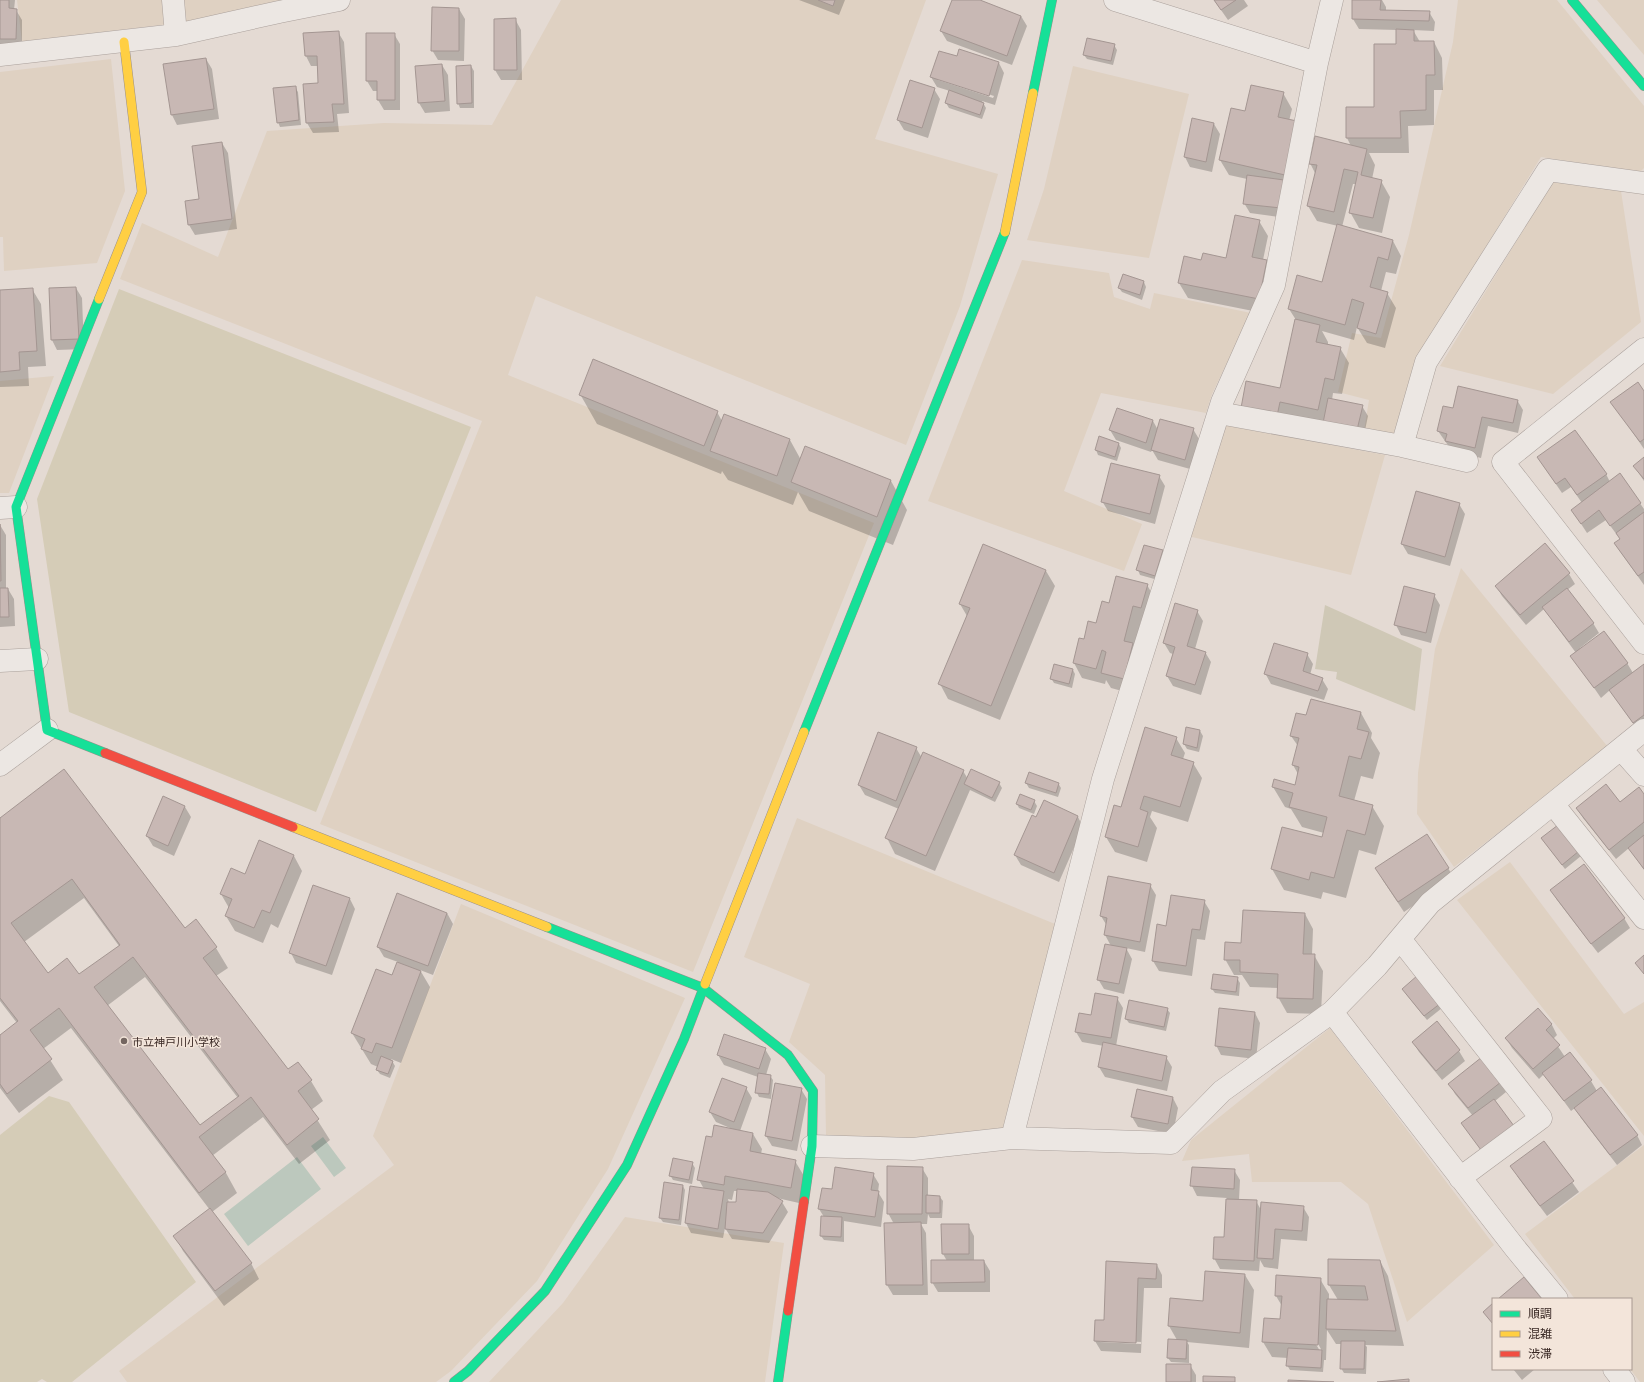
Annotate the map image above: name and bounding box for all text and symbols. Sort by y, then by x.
place label: 市立神戸川小学校 [132,1034,220,1049]
marker: 市立神戸川小学校 [119,1036,129,1046]
legend [1492,1298,1632,1370]
text: 順調 [1528,1305,1552,1321]
text: 混雑 [1528,1325,1552,1341]
text: 渋滞 [1528,1345,1552,1361]

